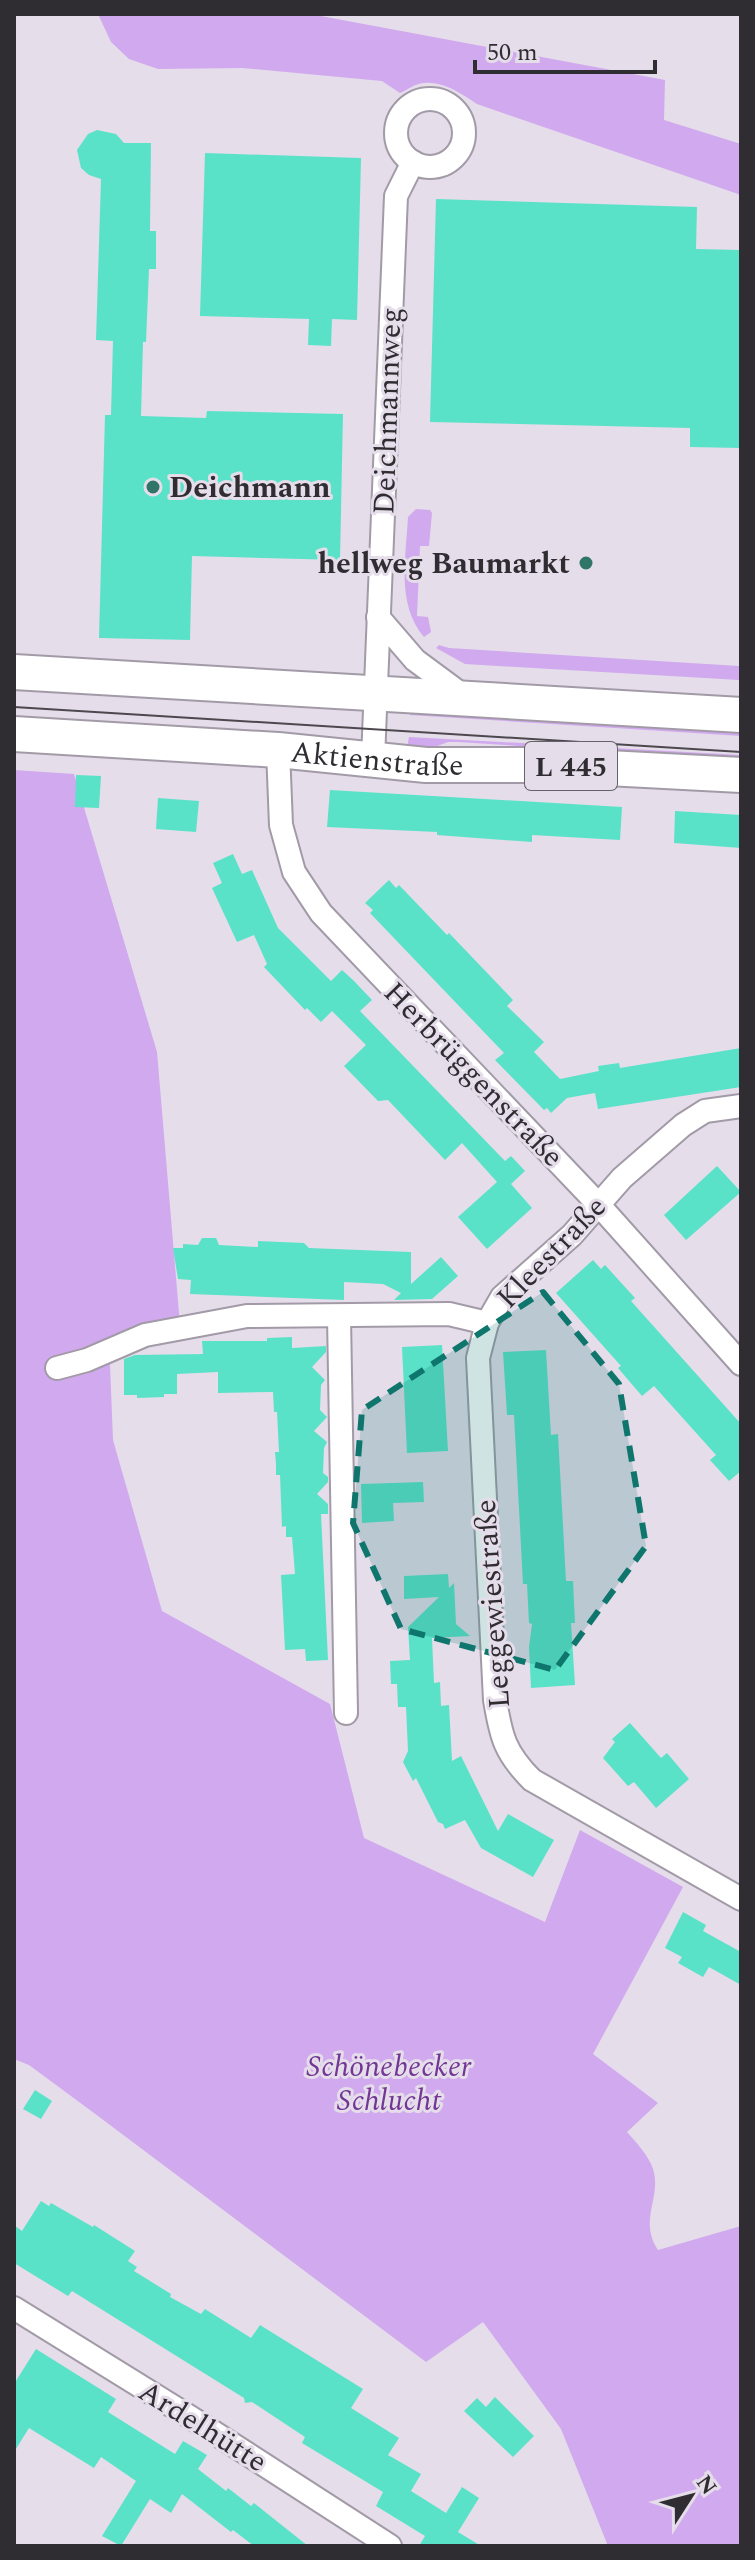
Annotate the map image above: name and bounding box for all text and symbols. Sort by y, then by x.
scale bar [475,24,655,74]
text: 50 m [487,35,538,71]
street label: Deichmannweg [361,307,415,515]
place label: Deichmann [169,465,331,511]
marker: Deichmann [144,478,162,496]
place label: hellweg Baumarkt [317,541,570,587]
marker: hellweg Baumarkt [577,554,595,572]
street label: Aktienstraße [288,729,463,789]
road number: L 445 [525,742,617,790]
street label: Herbrüggenstraße [372,971,574,1178]
street label: Kleestraße [486,1186,618,1320]
street label: Leggewiestraße [463,1498,523,1710]
park label: Schönebecker Schlucht [307,2044,472,2124]
street label: Ardelhütte [129,2369,276,2485]
north arrow [651,2456,731,2536]
text: N [687,2468,725,2502]

